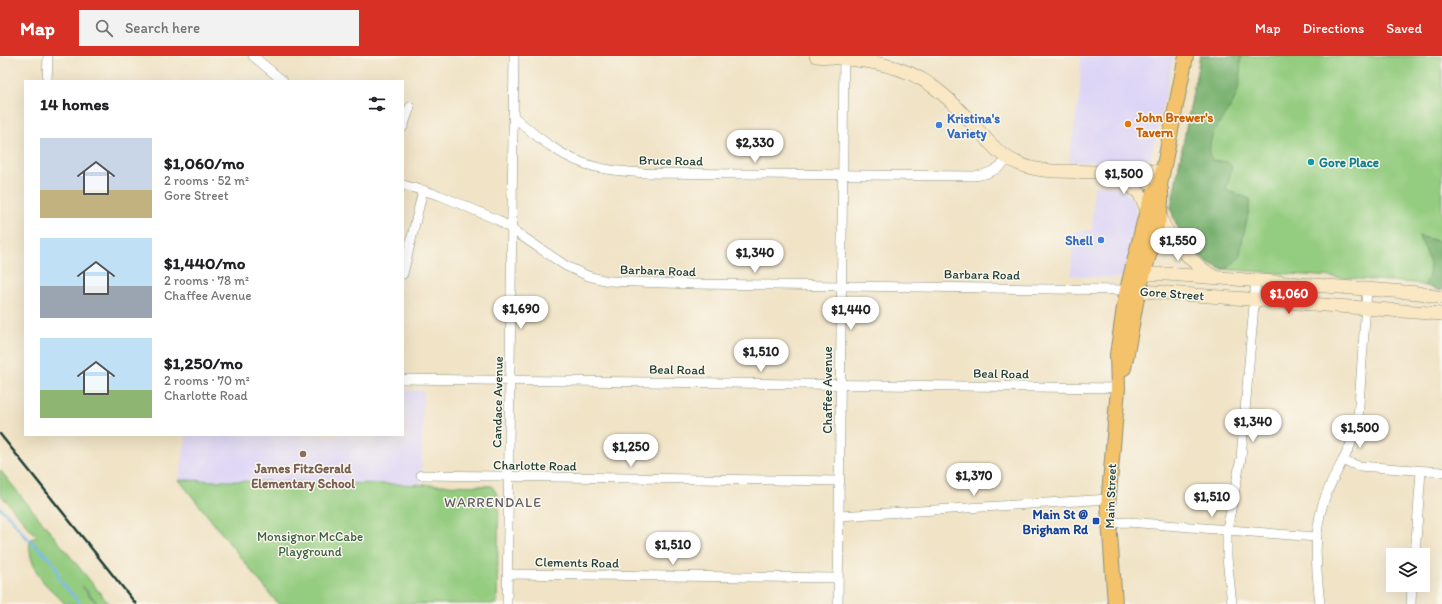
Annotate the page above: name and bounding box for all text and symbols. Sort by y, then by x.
search box [79,10,359,46]
text: Map [20,17,55,40]
icon: search [93,17,115,39]
text: Search here [125,19,200,37]
text: Map [1255,20,1281,37]
text: Directions [1303,20,1364,37]
text: Saved [1386,20,1422,37]
icon: filters [366,93,388,115]
text: 14 homes [40,94,109,114]
place label: John Brewer's Tavern [1135,110,1214,140]
place label: Kristina's Variety [947,111,1000,142]
marker: John Brewer's Tavern [1123,119,1133,129]
marker: Kristina's Variety [934,120,944,130]
pin: $2,330 [722,130,788,164]
text: $2,330 [736,135,774,150]
street label: Bruce Road [639,152,703,169]
text: $1,060/mo [164,153,245,173]
icon: home [72,154,120,202]
place label: Gore Place [1319,155,1379,170]
marker: Gore Place [1306,157,1316,167]
pin: $1,500 [1091,161,1157,195]
text: $1,500 [1105,166,1143,181]
text: 2 rooms · 52 m² [164,173,249,188]
text: Gore Street [164,188,229,203]
pin: $1,550 [1145,228,1211,262]
place label: Shell [1065,233,1093,248]
text: $1,550 [1159,233,1197,248]
marker: Shell [1096,235,1106,245]
pin: $1,340 [722,240,788,274]
text: $1,340 [736,245,774,260]
text: $1,440/mo [164,253,246,273]
icon: home [72,254,120,302]
street label: Barbara Road [620,262,696,279]
street label: Barbara Road [944,266,1020,283]
text: 2 rooms · 78 m² [164,273,249,288]
pin: $1,060 [1256,281,1322,315]
street label: Gore Street [1139,284,1205,303]
text: $1,060 [1270,286,1308,301]
text: Chaffee Avenue [164,288,252,303]
pin: $1,690 [488,296,554,330]
pin: $1,440 [818,297,884,331]
text: $1,690 [502,301,540,316]
text: $1,440 [831,302,871,317]
pin: $1,510 [728,339,794,373]
text: $1,510 [743,344,779,359]
street label: Chaffee Avenue [820,346,835,434]
text: $1,250/mo [164,353,243,373]
icon: home [72,354,120,402]
street label: Candace Avenue [489,356,506,448]
street label: Beal Road [649,362,705,377]
street label: Beal Road [973,366,1029,381]
text: 2 rooms · 70 m² [164,373,250,388]
text: Charlotte Road [164,388,248,403]
pin: $1,340 [1220,409,1286,443]
text: $1,340 [1234,414,1272,429]
pin: $1,500 [1327,415,1393,449]
text: $1,500 [1341,420,1379,435]
pin: $1,250 [598,434,664,468]
text: $1,250 [612,439,650,454]
marker: James FitzGerald Elementary School [298,449,308,459]
street label: Charlotte Road [493,457,577,474]
place label: James FitzGerald Elementary School [251,461,355,492]
pin: $1,370 [941,463,1007,497]
street label: Main Street [1102,463,1119,529]
text: $1,370 [955,468,993,483]
pin: $1,510 [1179,484,1245,518]
text: $1,510 [1194,489,1230,504]
district label: WARRENDALE [444,494,542,511]
place label: Main St @ Brigham Rd [1023,507,1089,538]
marker: Main St @ Brigham Rd [1091,516,1101,526]
park label: Monsignor McCabe Playground [257,529,363,559]
pin: $1,510 [640,532,706,566]
text: $1,510 [655,537,691,552]
map controls [1386,548,1430,592]
button: layers [1386,548,1430,592]
street label: Clements Road [535,554,619,571]

